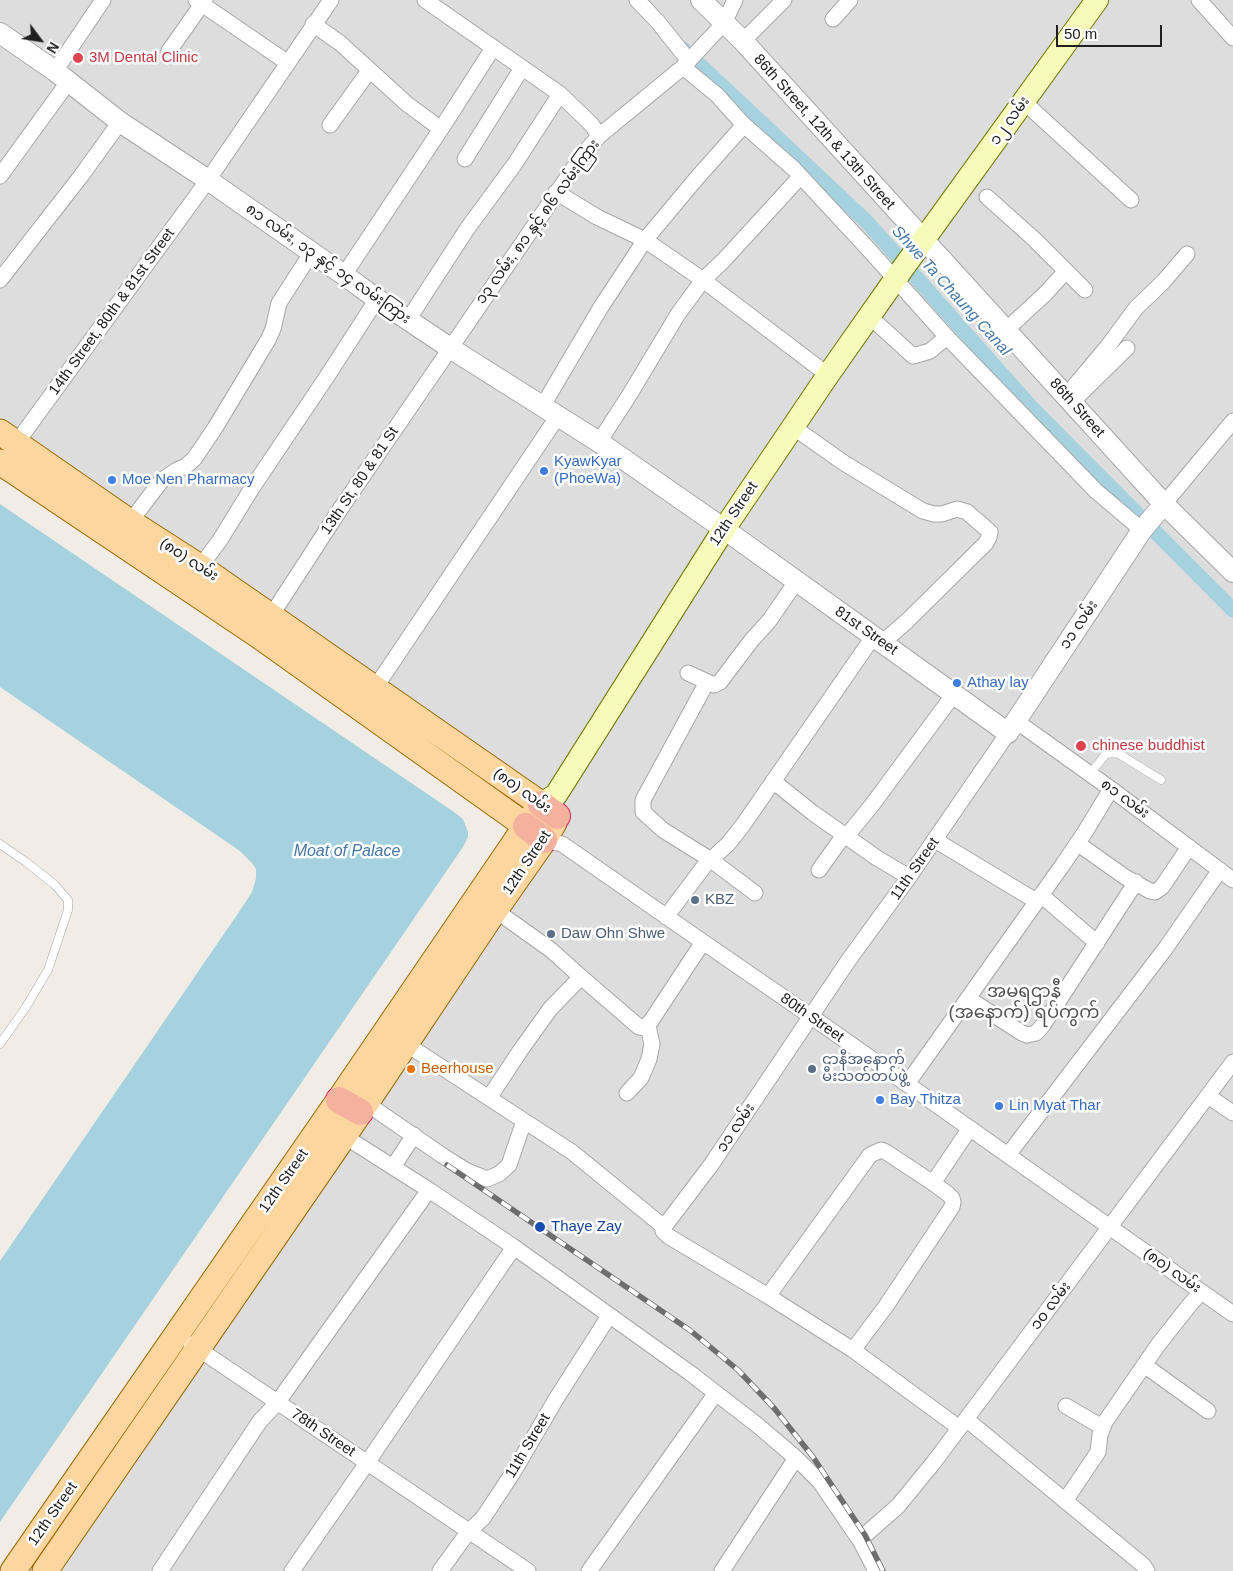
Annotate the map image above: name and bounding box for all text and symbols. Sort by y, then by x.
north arrow [15,15,65,65]
scale bar [1058,15,1164,47]
text: 50 m [1064,25,1097,42]
text: N [43,39,62,56]
place label: 3M Dental Clinic [89,49,198,67]
marker: 3M Dental Clinic [71,51,85,65]
street label: 86th Street, 12th & 13th Street [750,51,898,213]
street label: ၁၂ လမ်း [986,93,1034,149]
street label: ၁၃ လမ်း, ၈၁ နှင့် ၈၆ လမ်းကြား [472,136,604,308]
street label: ၈၁ လမ်း, ၁၃ နှင့် ၁၄ လမ်းကြား [242,200,414,328]
water label: Shwe Ta Chaung Canal [888,222,1014,360]
street label: 14th Street, 80th & 81st Street [45,225,179,399]
street label: 86th Street [1046,375,1108,441]
street label: 13th St, 80 & 81 St [317,424,403,538]
place label: KyawKyar (PhoeWa) [554,453,622,488]
marker: KyawKyar (PhoeWa) [538,465,550,477]
place label: Moe Nen Pharmacy [122,471,255,489]
marker: Moe Nen Pharmacy [106,474,118,486]
street label: 12th Street [706,479,762,549]
street label: (၈၀) လမ်း [156,534,222,586]
street label: ၁၁ လမ်း [1056,597,1102,653]
street label: 81st Street [831,603,901,659]
place label: Athay lay [967,674,1029,692]
marker: Athay lay [951,677,963,689]
place label: chinese buddhist [1092,737,1205,755]
marker: chinese buddhist [1074,739,1088,753]
street label: (၈၀) လမ်း [490,765,554,817]
street label: ၈၁ လမ်း [1097,775,1153,823]
street label: 12th Street [499,828,555,898]
street label: 11th Street [887,834,943,904]
water label: Moat of Palace [294,842,400,862]
place label: KBZ [705,891,734,909]
marker: KBZ [689,894,701,906]
place label: Daw Ohn Shwe [561,925,665,943]
marker: Daw Ohn Shwe [545,928,557,940]
district label: အမရဌာနီ (အနောက်) ရပ်ကွက် [948,981,1100,1024]
street label: 80th Street [777,990,847,1046]
place label: ဌာနီအနောက် မီးသတ်တပ်ဖွဲ့ [822,1051,908,1086]
place label: Beerhouse [421,1060,494,1078]
marker: Beerhouse [405,1063,417,1075]
marker: ဌာနီအနောက် မီးသတ်တပ်ဖွဲ့ [806,1063,818,1075]
place label: Bay Thitza [890,1091,961,1109]
marker: Bay Thitza [874,1094,886,1106]
place label: Lin Myat Thar [1009,1097,1101,1115]
street label: ၁၁ လမ်း [713,1100,759,1156]
marker: Lin Myat Thar [993,1100,1005,1112]
street label: 12th Street [256,1146,312,1216]
place label: Thaye Zay [551,1218,622,1236]
marker: Thaye Zay [533,1220,547,1234]
street label: (၈၀) လမ်း [1140,1245,1204,1297]
street label: ၁၀ လမ်း [1027,1278,1075,1334]
street label: 78th Street [288,1405,358,1461]
street label: 11th Street [502,1410,554,1482]
street label: 12th Street [25,1479,81,1549]

